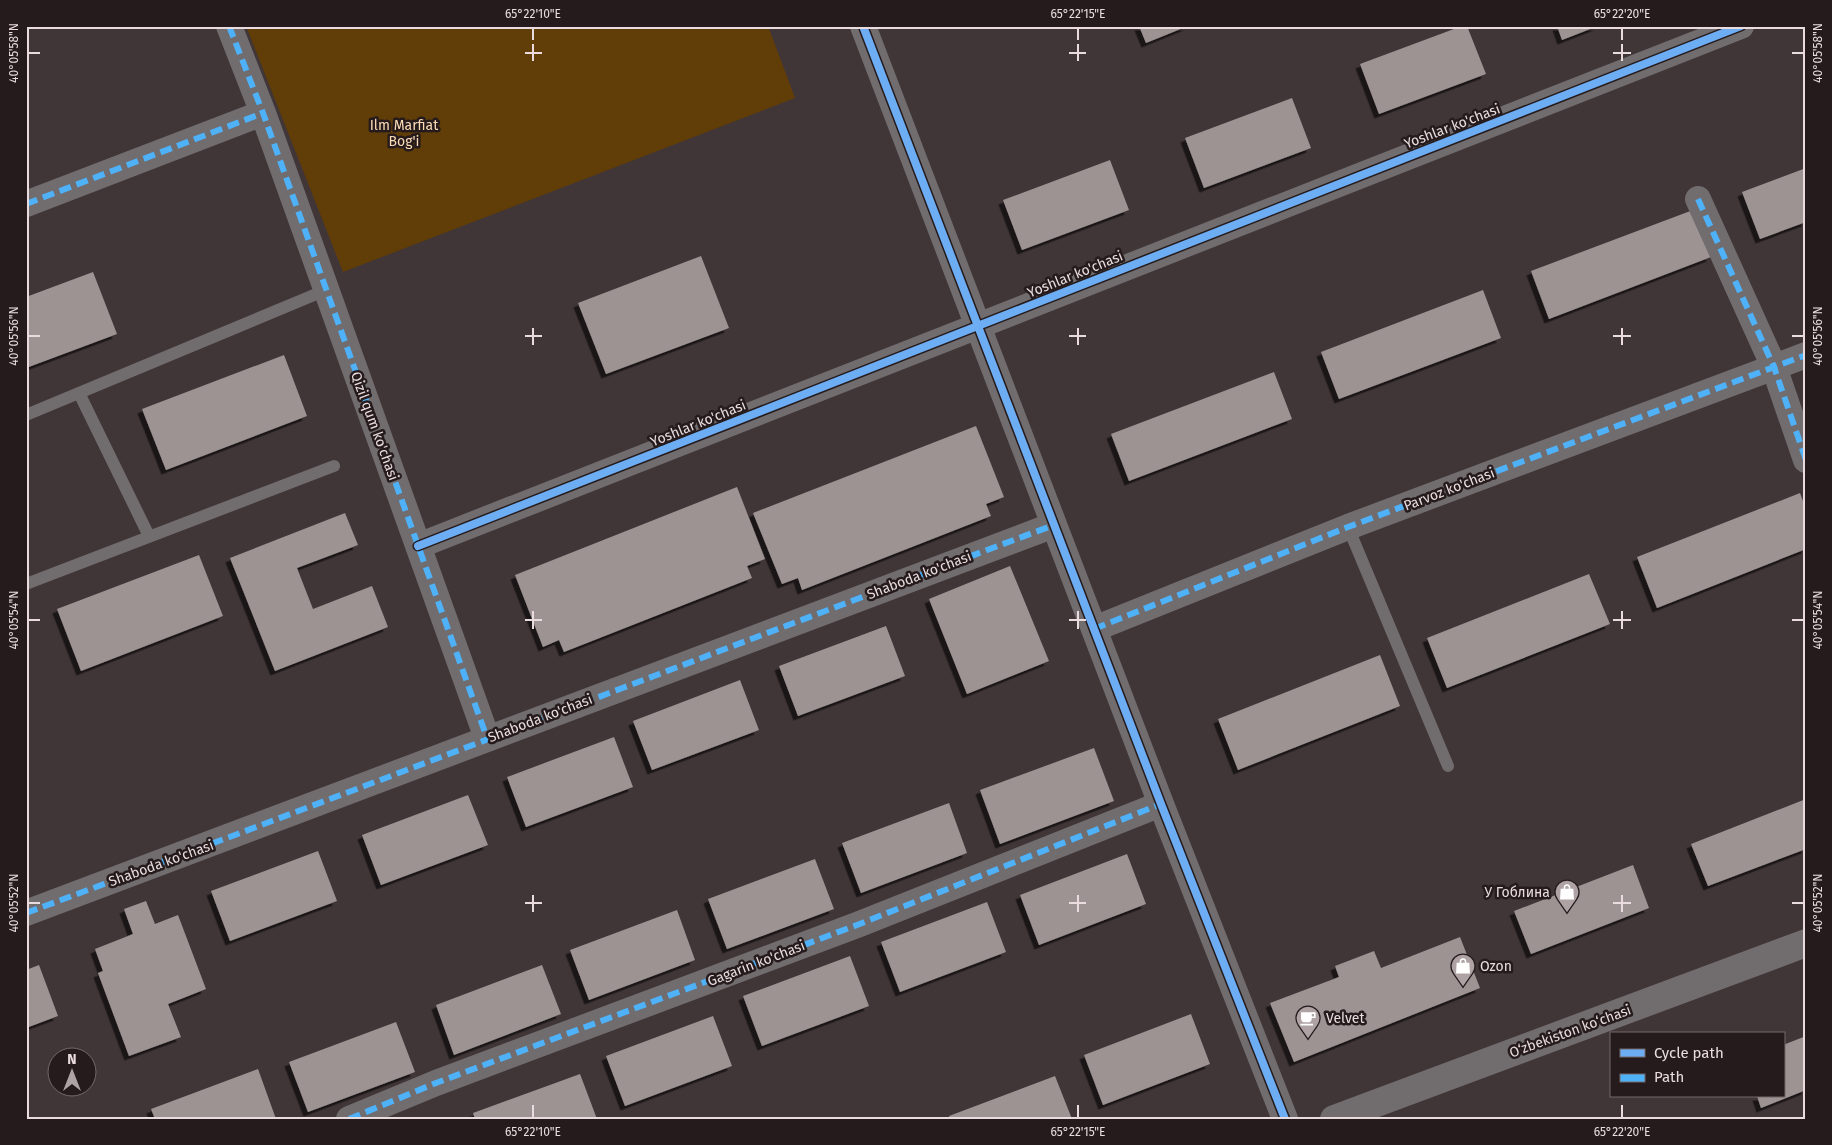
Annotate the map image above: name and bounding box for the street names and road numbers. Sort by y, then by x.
street label: Yoshlar ko'chasi [1402,100,1503,153]
street label: Yoshlar ko'chasi [1025,248,1125,301]
street label: Qizil qum ko'chasi [347,369,402,483]
street label: Yoshlar ko'chasi [648,397,748,450]
street label: Parvoz ko'chasi [1401,464,1497,515]
street label: Shaboda ko'chasi [865,548,974,603]
street label: Shaboda ko'chasi [486,691,595,746]
street label: Shaboda ko'chasi [106,837,216,890]
street label: Gagarin ko'chasi [705,937,807,990]
street label: O‘zbekiston ko‘chasi [1507,1002,1633,1061]

